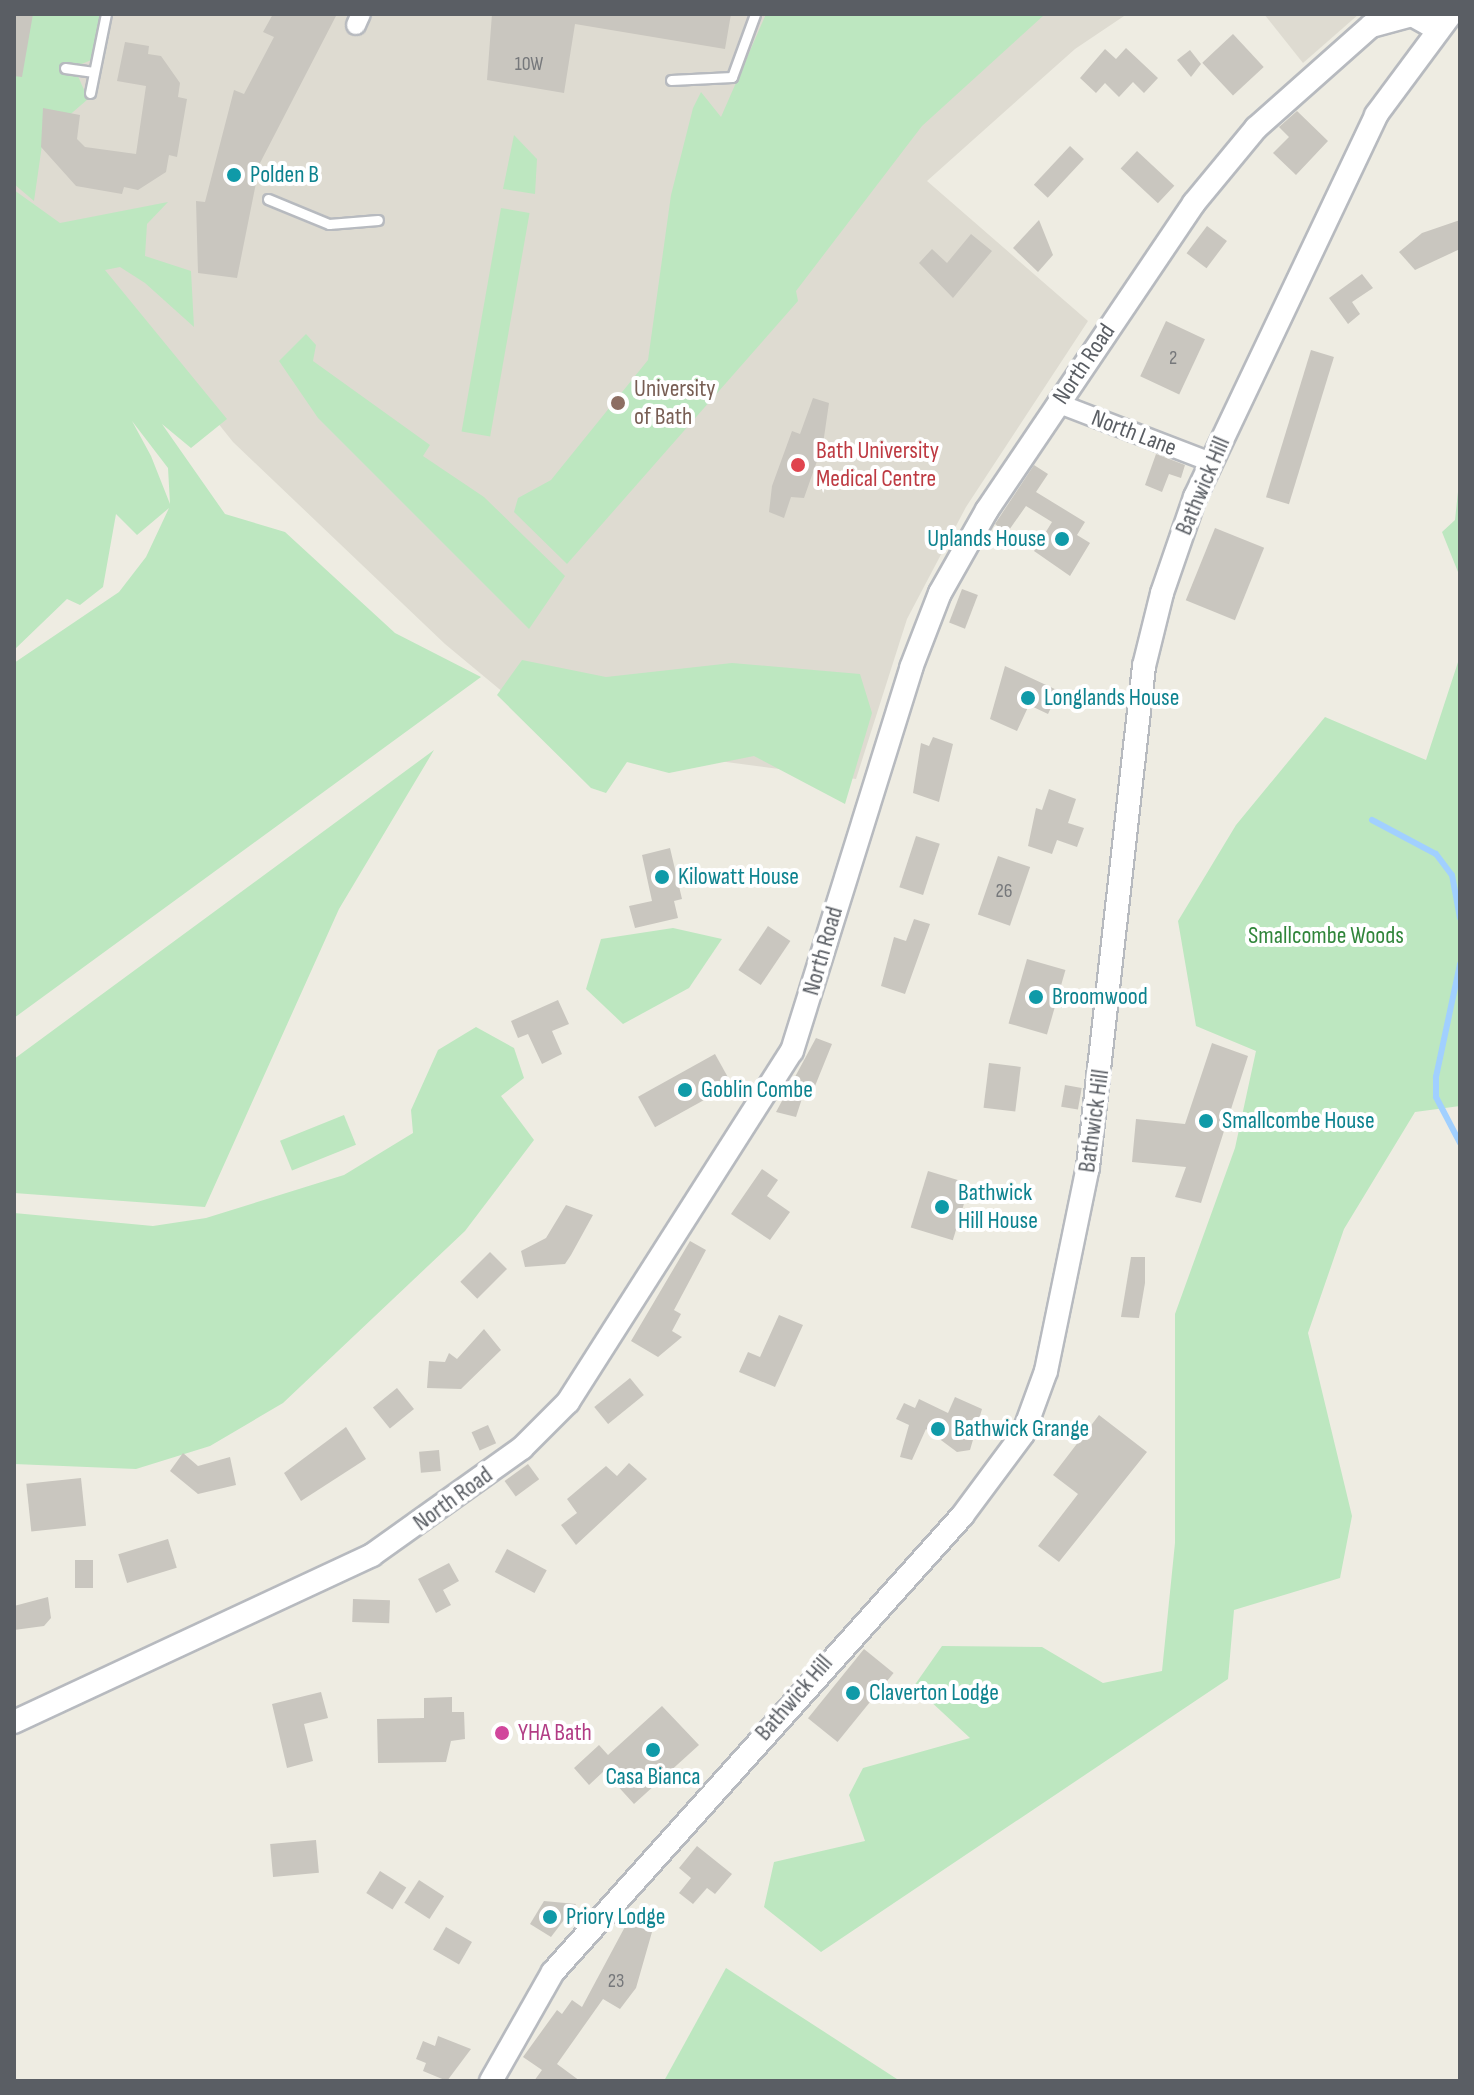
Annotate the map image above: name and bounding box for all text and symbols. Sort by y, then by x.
house number: 10W [515,52,543,76]
place label: Polden B [250,161,319,189]
marker: Polden B [225,166,243,184]
street label: North Road [1047,318,1121,410]
house number: 2 [1169,346,1177,370]
place label: University of Bath [634,375,716,431]
marker: University of Bath [609,394,627,412]
street label: North Lane [1087,404,1181,462]
street label: Bathwick Hill [1169,433,1237,539]
place label: Bath University Medical Centre [816,437,939,493]
marker: Bath University Medical Centre [787,454,809,476]
place label: Uplands House [927,525,1046,553]
marker: Uplands House [1053,530,1071,548]
place label: Longlands House [1044,684,1179,712]
marker: Longlands House [1019,689,1037,707]
place label: Kilowatt House [678,863,799,891]
marker: Kilowatt House [653,868,671,886]
house number: 26 [996,879,1012,903]
street label: North Road [797,903,849,999]
park label: Smallcombe Woods [1248,922,1404,950]
place label: Broomwood [1052,983,1148,1011]
marker: Broomwood [1027,988,1045,1006]
street label: Bathwick Hill [1073,1068,1115,1174]
place label: Goblin Combe [701,1076,813,1104]
marker: Goblin Combe [676,1081,694,1099]
place label: Smallcombe House [1222,1107,1375,1135]
marker: Smallcombe House [1197,1112,1215,1130]
place label: Bathwick Hill House [958,1179,1038,1235]
marker: Bathwick Hill House [933,1198,951,1216]
place label: Bathwick Grange [954,1415,1089,1443]
marker: Bathwick Grange [929,1420,947,1438]
street label: North Road [408,1461,498,1537]
street label: Bathwick Hill [749,1649,839,1747]
place label: Claverton Lodge [869,1679,999,1707]
marker: Claverton Lodge [844,1684,862,1702]
place label: YHA Bath [518,1719,592,1747]
marker: YHA Bath [493,1724,511,1742]
marker: Casa Bianca [644,1741,662,1759]
place label: Casa Bianca [605,1763,701,1791]
place label: Priory Lodge [566,1903,665,1931]
marker: Priory Lodge [541,1908,559,1926]
house number: 23 [608,1969,624,1993]

